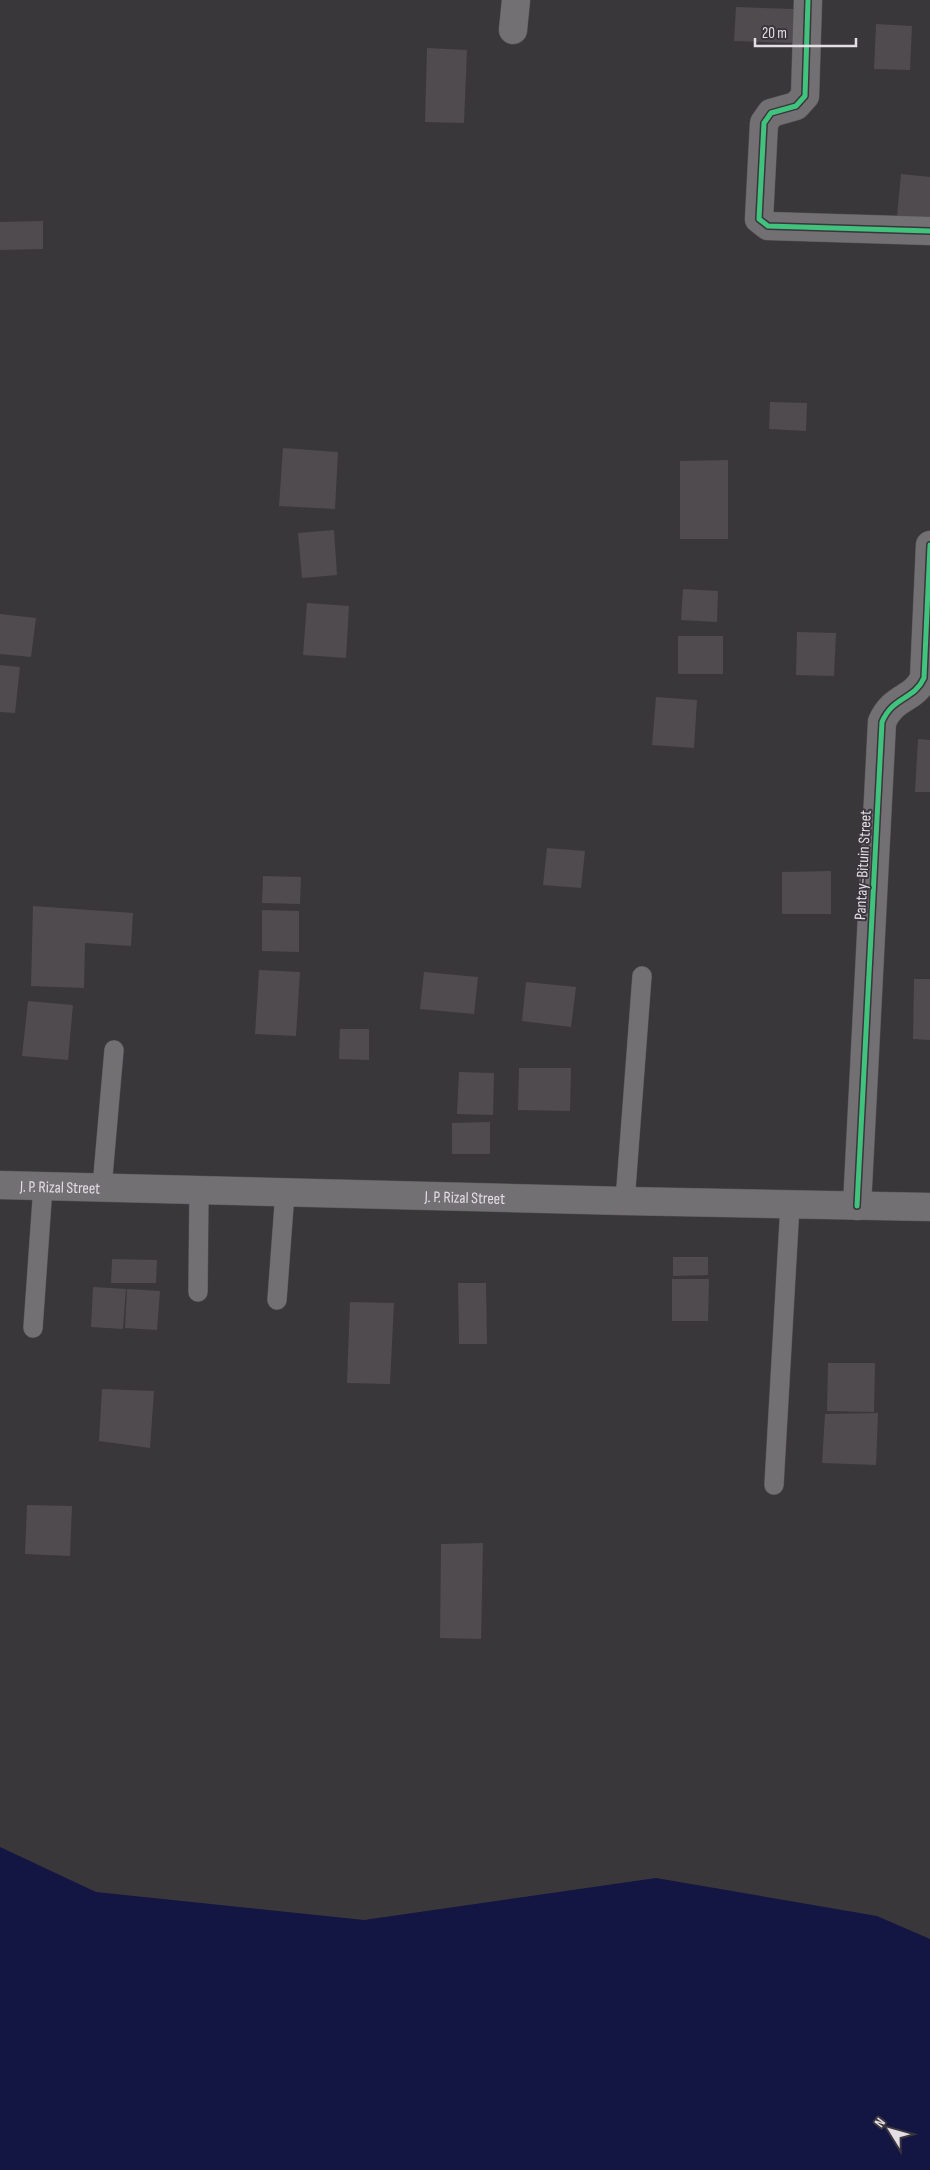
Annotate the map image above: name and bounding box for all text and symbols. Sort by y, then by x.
scale bar [755,15,856,47]
text: 20 m [762,24,787,43]
street label: Pantay-Bituin Street [851,809,876,921]
street label: J. P. Rizal Street [19,1177,100,1199]
street label: J. P. Rizal Street [423,1188,505,1209]
north arrow [865,2105,915,2155]
text: N [871,2114,889,2131]

